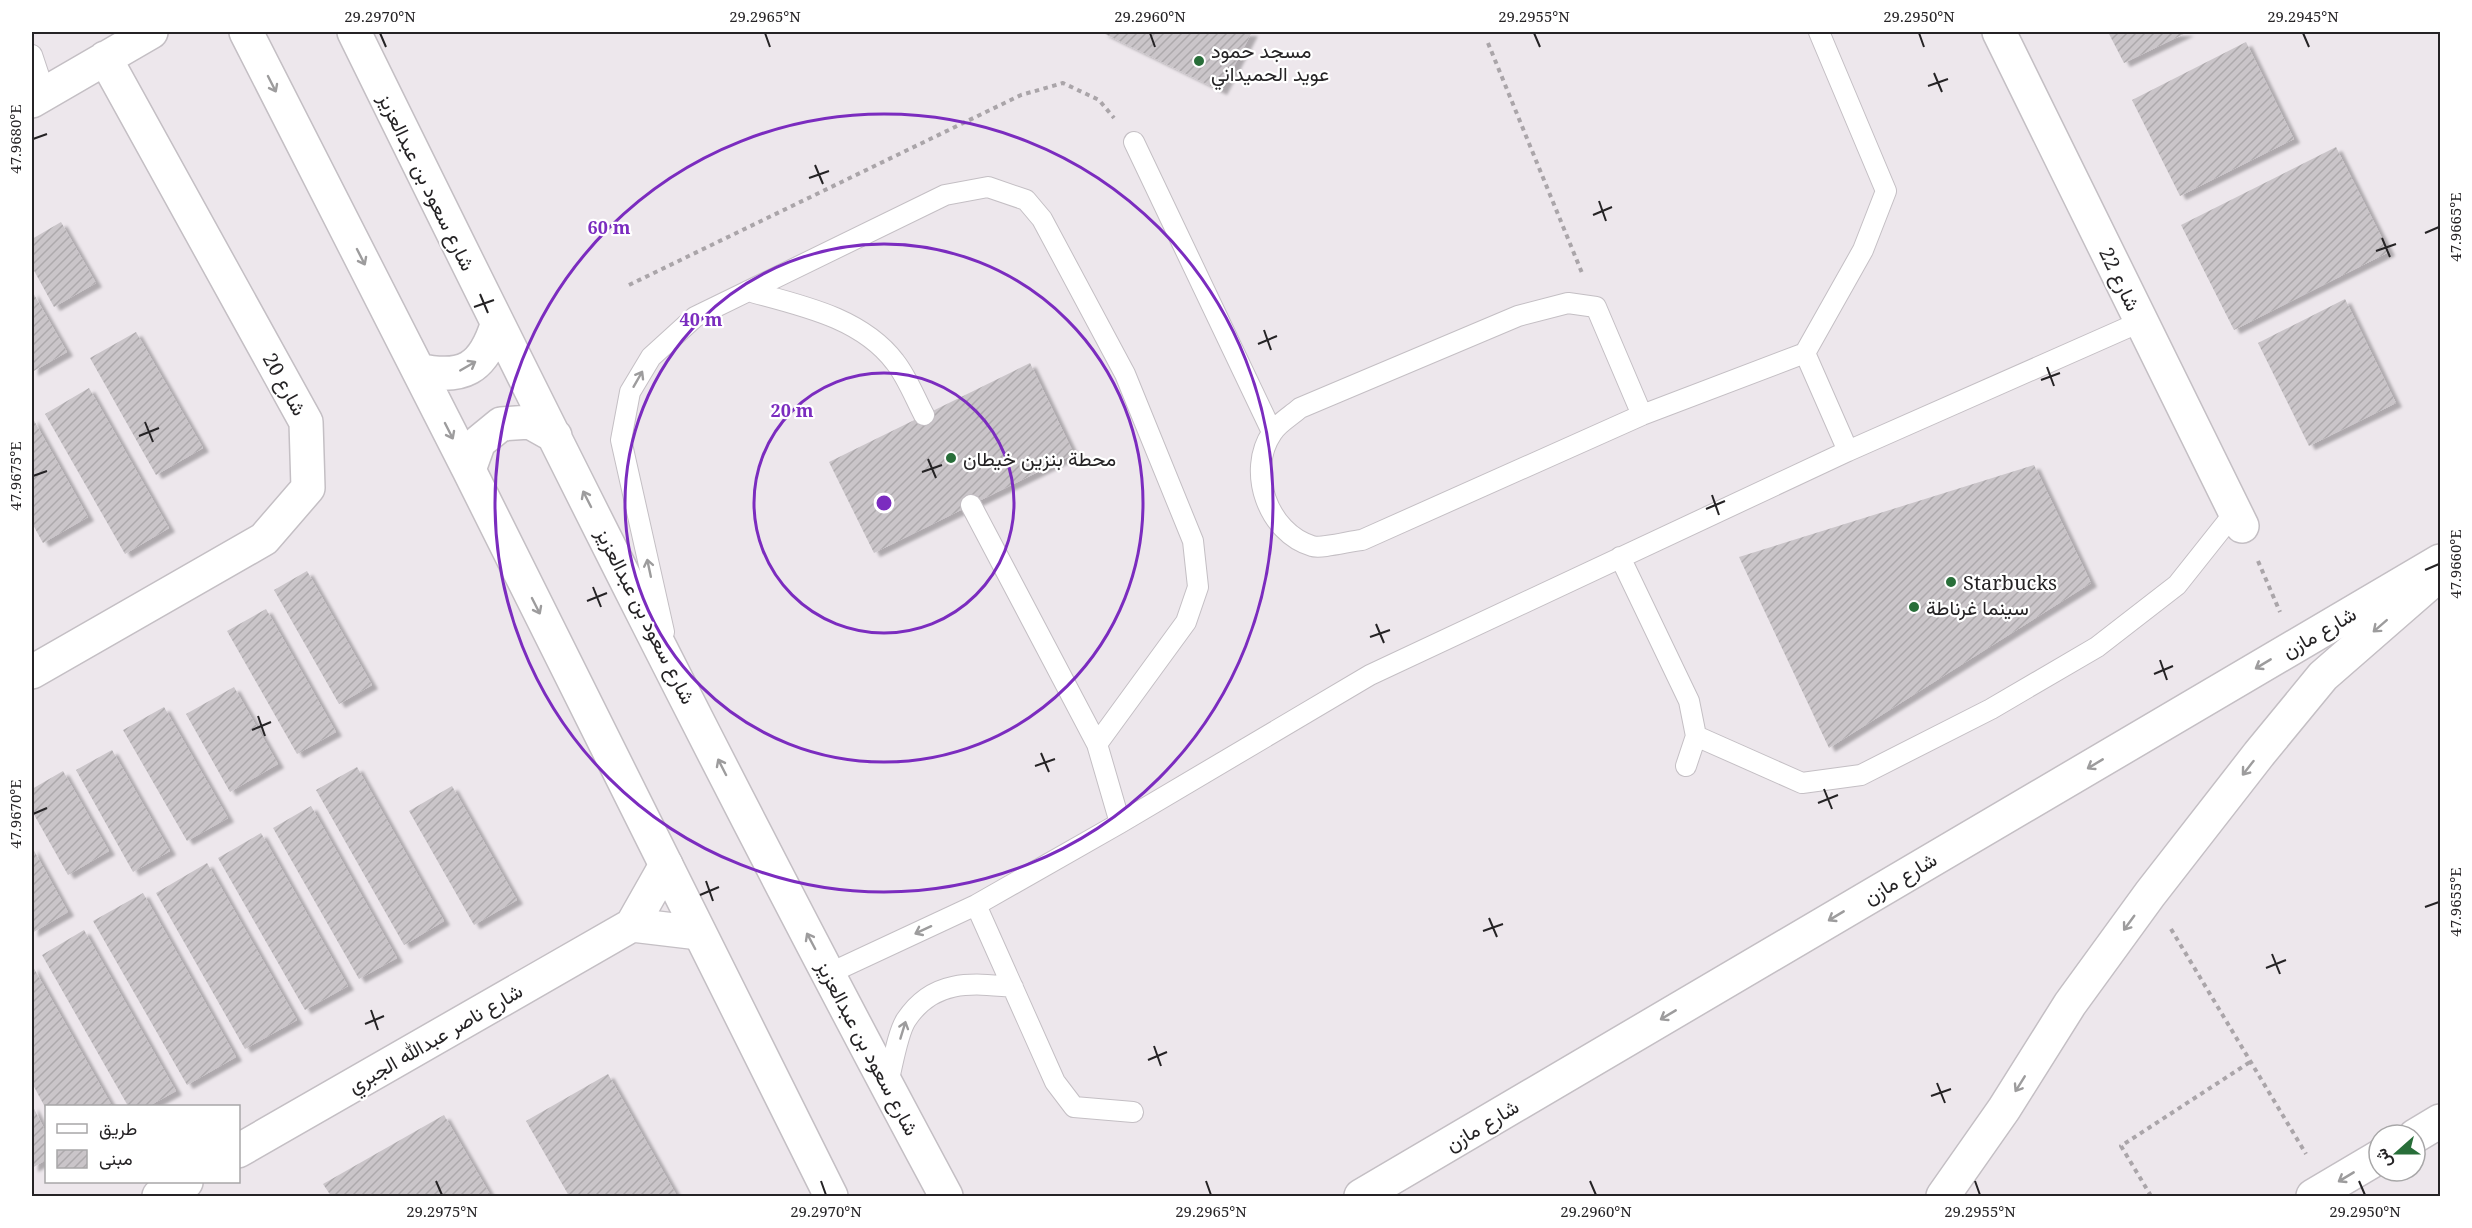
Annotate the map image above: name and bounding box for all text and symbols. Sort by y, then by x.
text: 29.2970°N [344,6,416,26]
text: 29.2965°N [729,6,801,26]
text: 29.2960°N [1114,6,1186,26]
text: 29.2955°N [1498,6,1570,26]
text: 29.2950°N [1883,6,1955,26]
text: 29.2945°N [2267,6,2339,26]
place label: مسجد حمود عويد الحميداني [1211,37,1329,91]
marker: مسجد حمود عويد الحميداني [1192,54,1206,68]
one-way arrow [267,74,279,92]
street label: شارع سعود بن عبدالعزيز [371,88,482,276]
text: 47.9680°E [5,104,25,174]
text: 47.9665°E [2445,192,2465,262]
text: 60 m [588,215,631,239]
street label: شارع 22 [2092,243,2147,316]
one-way arrow [355,248,367,266]
text: 40 m [680,307,723,331]
street label: شارع 20 [256,348,313,421]
one-way arrow [460,360,477,372]
one-way arrow [632,371,644,388]
text: 20 m [771,398,814,422]
one-way arrow [444,422,455,440]
text: 47.9675°E [5,441,25,511]
place label: محطة بنزين خيطان [963,445,1116,472]
marker: محطة بنزين خيطان [944,451,958,465]
one-way arrow [581,491,592,509]
centre of rings [874,493,894,513]
street label: شارع سعود بن عبدالعزيز [589,523,702,709]
text: 47.9660°E [2445,529,2465,599]
one-way arrow [643,559,655,578]
place label: Starbucks [1963,569,2057,596]
marker: Starbucks [1944,575,1958,589]
place label: سينما غرناطة [1926,594,2029,621]
one-way arrow [531,596,543,614]
marker: سينما غرناطة [1907,600,1921,614]
street label: شارع مازن [2277,600,2361,665]
one-way arrow [2373,619,2388,633]
one-way arrow [2255,659,2272,671]
one-way arrow [2087,758,2104,770]
one-way arrow [715,759,727,777]
one-way arrow [2242,760,2255,776]
text: 47.9670°E [5,779,25,849]
street label: شارع مازن [1858,846,1942,911]
text: 47.9655°E [2445,867,2465,937]
one-way arrow [1828,910,1845,922]
one-way arrow [2123,915,2136,931]
one-way arrow [914,924,932,936]
one-way arrow [805,932,816,950]
street label: شارع سعود بن عبدالعزيز [809,955,925,1140]
street label: شارع ناصر عبدالله الجبري [343,977,529,1102]
one-way arrow [1660,1010,1677,1022]
one-way arrow [898,1021,909,1040]
one-way arrow [2013,1075,2025,1092]
street label: شارع مازن [1440,1093,1524,1158]
legend [45,1105,240,1183]
text: طريق [99,1116,137,1140]
north arrow [2367,1123,2427,1183]
text: ش [2369,1145,2397,1171]
text: مبنى [99,1146,133,1170]
one-way arrow [2338,1171,2355,1183]
text: 29.2975°N [406,1201,478,1221]
text: 29.2970°N [790,1201,862,1221]
text: 29.2965°N [1175,1201,1247,1221]
text: 29.2960°N [1560,1201,1632,1221]
text: 29.2955°N [1944,1201,2016,1221]
text: 29.2950°N [2329,1201,2401,1221]

